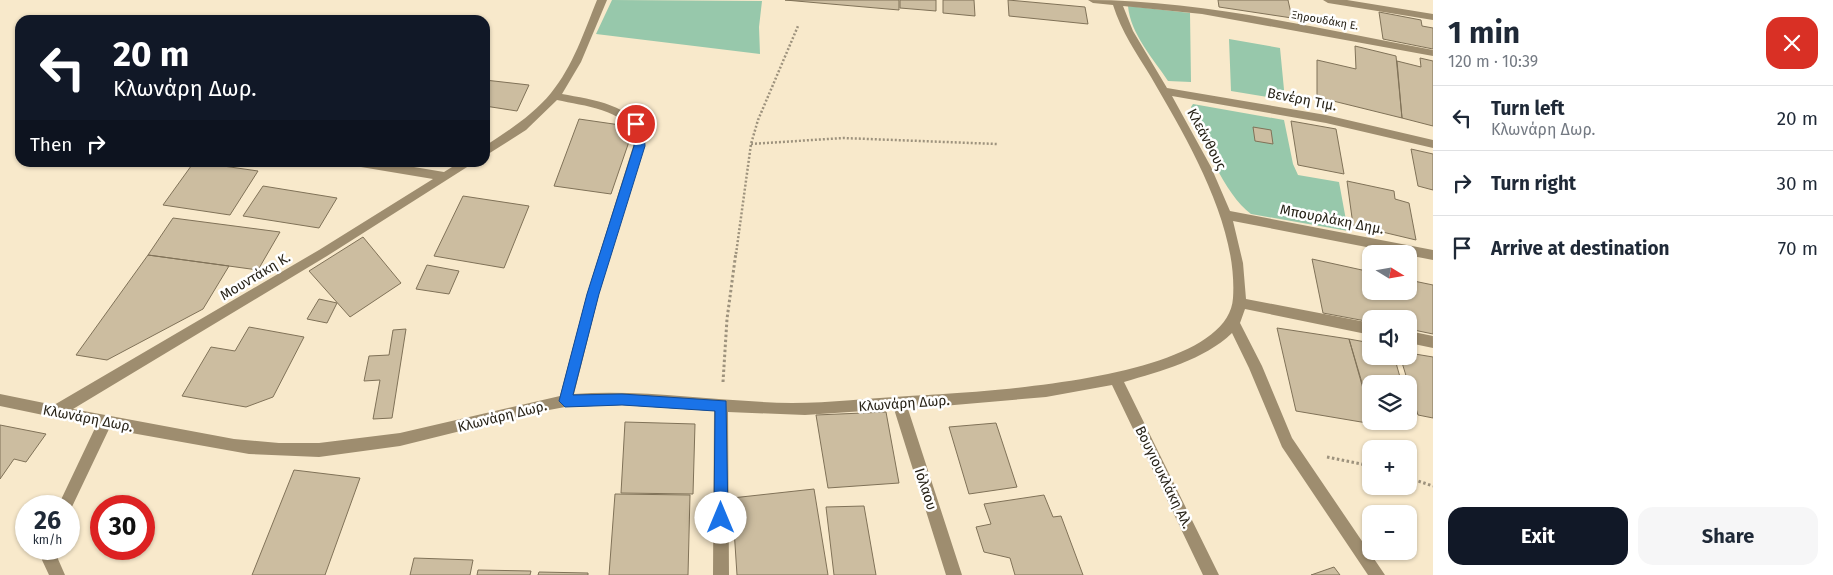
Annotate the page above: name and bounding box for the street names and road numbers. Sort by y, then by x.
street label: Ξηρουδάκη Ε. [1290,8,1360,33]
street label: Βενέρη Τιμ. [1266,84,1338,115]
street label: Κλεάνθους [1183,106,1230,173]
street label: Μπουρλάκη Δημ. [1278,201,1385,238]
street label: Μουντάκη Κ. [217,249,294,304]
street label: Κλωνάρη Δωρ. [858,392,950,415]
street label: Κλωνάρη Δωρ. [456,397,549,436]
street label: Κλωνάρη Δωρ. [41,401,134,436]
street label: Βουγιουκλάκη Αλ. [1131,423,1196,531]
street label: Ιόλαου [911,466,940,512]

